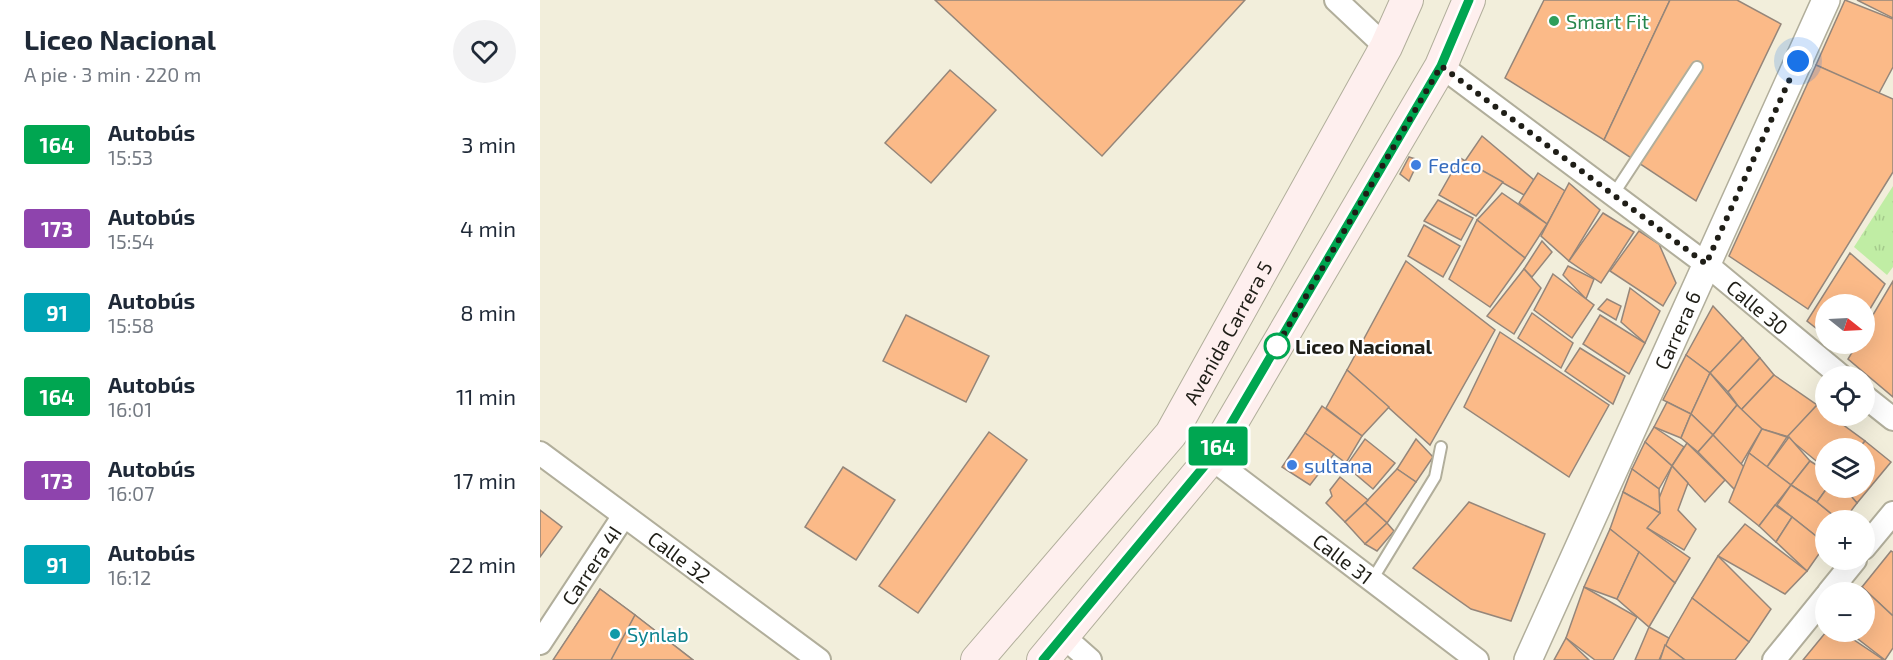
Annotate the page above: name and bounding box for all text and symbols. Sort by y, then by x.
place label: Smart Fit [1566,9,1650,33]
marker: Smart Fit [1547,14,1561,28]
button: heart [453,20,516,83]
text: Liceo Nacional [24,22,216,56]
your location [1783,46,1813,76]
text: A pie · 3 min · 220 m [24,62,201,86]
text: Autobús [108,119,195,145]
text: 3 min [461,131,516,157]
text: 164 [40,132,74,157]
text: 15:53 [108,145,153,169]
place label: Fedco [1428,153,1482,177]
marker: Fedco [1409,158,1423,172]
text: Autobús [108,203,195,229]
text: 4 min [460,215,516,241]
text: 173 [41,216,73,241]
text: 15:54 [108,229,154,253]
street label: Avenida Carrera 5 [1178,257,1277,408]
street label: Calle 30 [1722,274,1793,339]
text: Autobús [108,287,195,313]
street label: Carrera 6 [1649,287,1705,373]
north arrow [1815,294,1875,354]
map controls [1815,294,1875,642]
text: 8 min [460,299,516,325]
text: 91 [46,300,68,325]
text: 15:58 [108,313,154,337]
marker: Liceo Nacional [1264,333,1290,359]
place label: Liceo Nacional [1295,334,1432,358]
button: locate [1815,366,1875,426]
text: Autobús [108,371,195,397]
text: 11 min [456,383,516,409]
text: 164 [40,384,74,409]
text: 16:01 [108,397,152,421]
line badge: 164 [1184,426,1252,466]
text: 164 [1201,434,1235,459]
button: layers [1815,438,1875,498]
place label: sultana [1304,453,1373,477]
text: Autobús [108,455,195,481]
marker: sultana [1285,458,1299,472]
text: 17 min [454,467,516,493]
text: 173 [41,468,73,493]
text: 16:07 [108,481,154,505]
button: + [1815,510,1875,570]
street label: Carrera 4I [556,521,626,610]
street label: Calle 32 [644,526,716,588]
street label: Calle 31 [1309,528,1378,589]
text: Autobús [108,539,195,565]
text: 22 min [449,551,516,577]
text: 91 [46,552,68,577]
text: 16:12 [108,565,151,589]
button: − [1815,582,1875,642]
place label: Synlab [627,622,689,646]
marker: Synlab [608,627,622,641]

